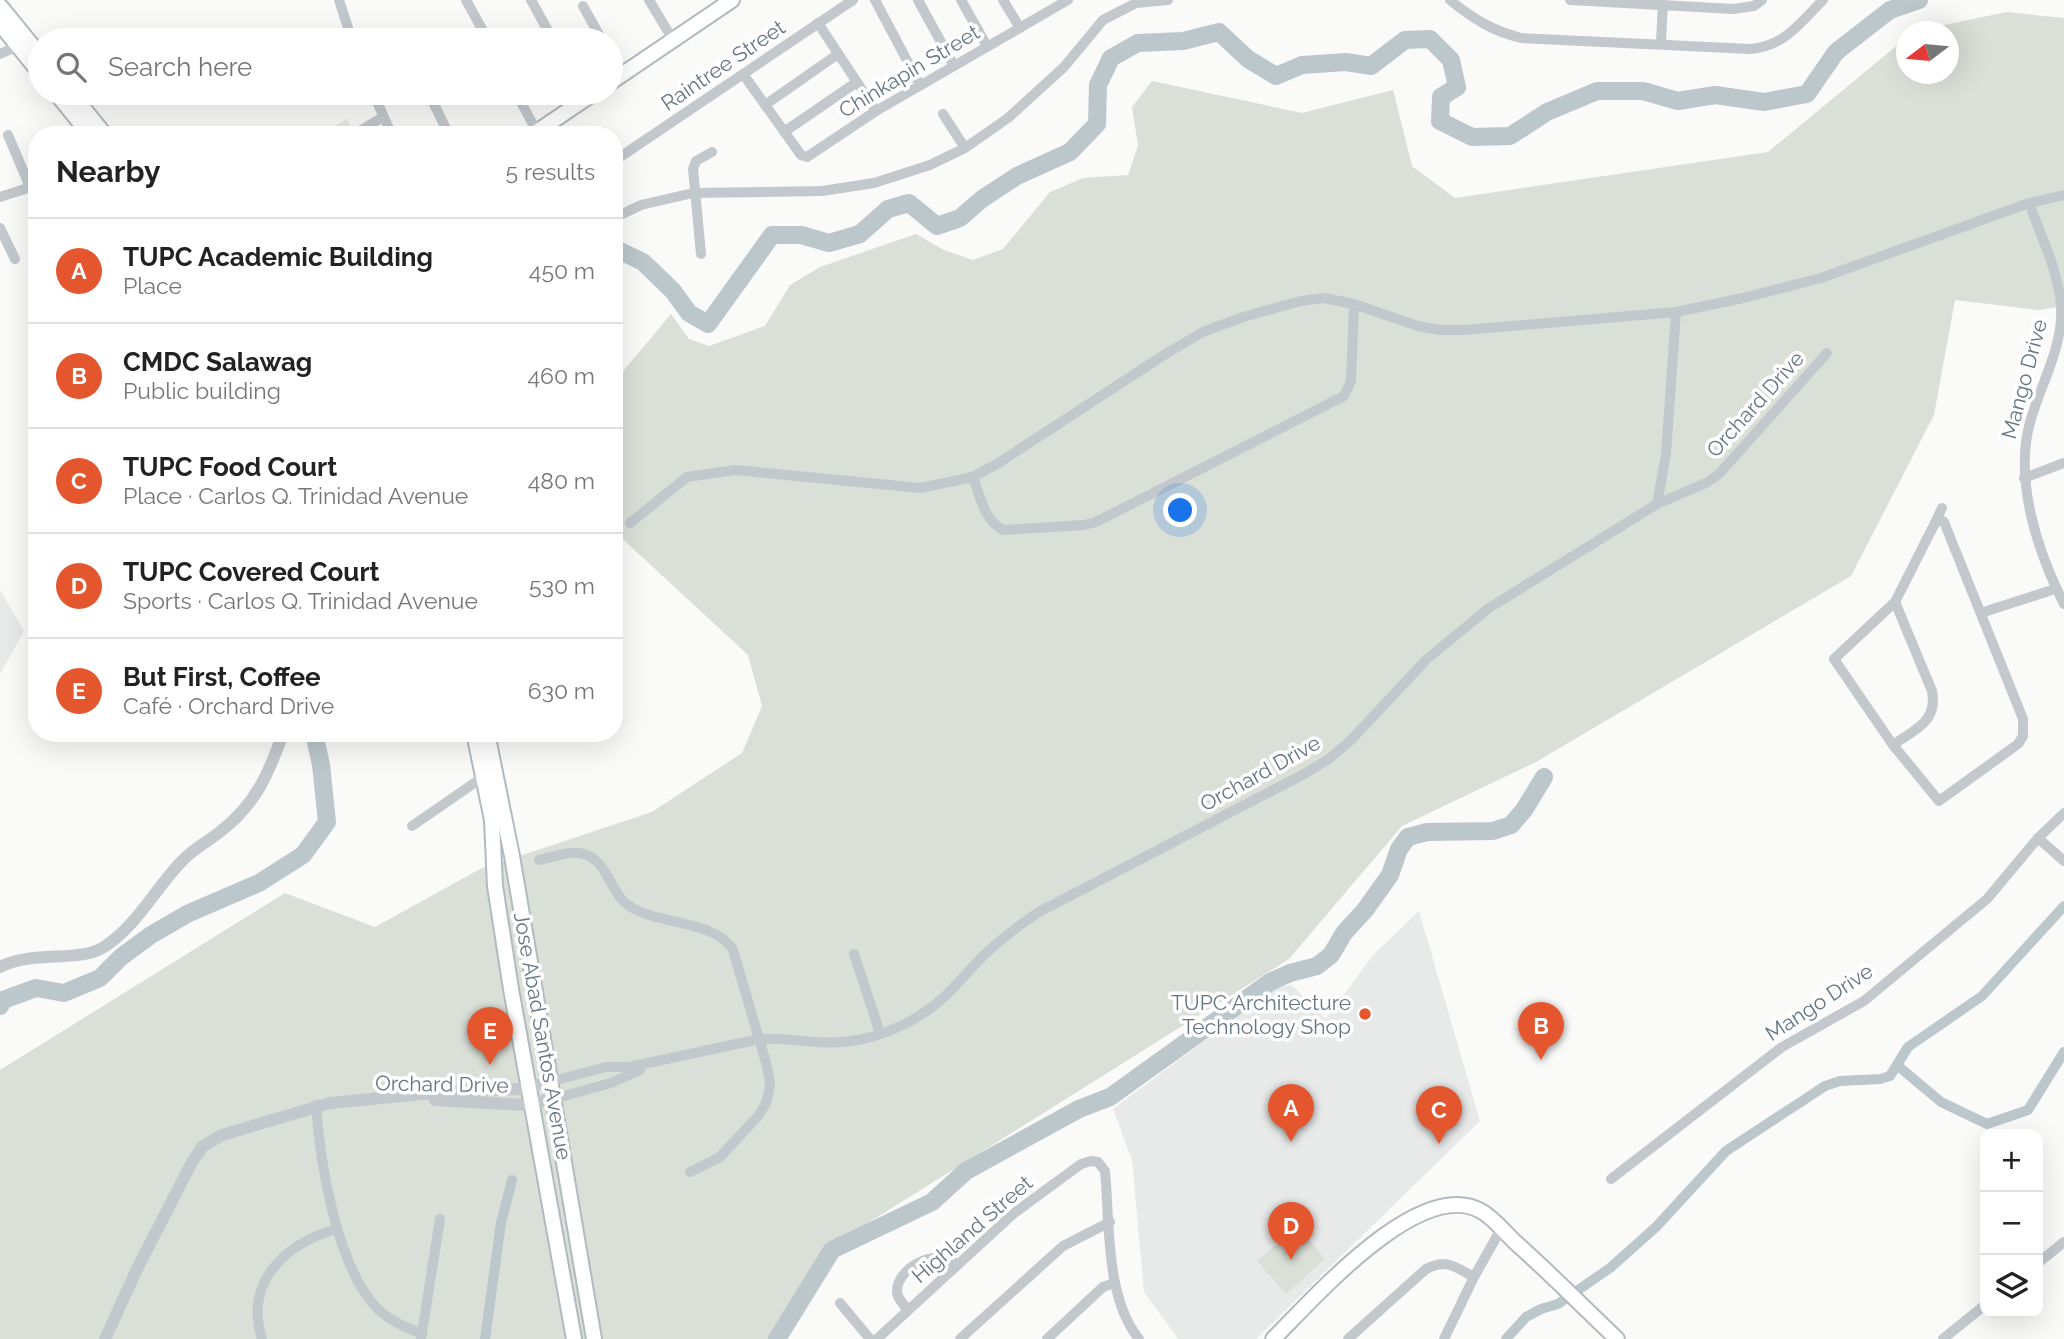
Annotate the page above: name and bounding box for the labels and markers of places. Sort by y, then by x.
place label: TUPC Architecture Technology Shop [1171,990,1351,1039]
pin: B [1518,1002,1564,1060]
marker: TUPC Architecture Technology Shop [1357,1006,1373,1022]
pin: E [467,1007,513,1065]
pin: A [1268,1084,1314,1142]
pin: C [1416,1086,1462,1144]
pin: D [1268,1202,1314,1260]

